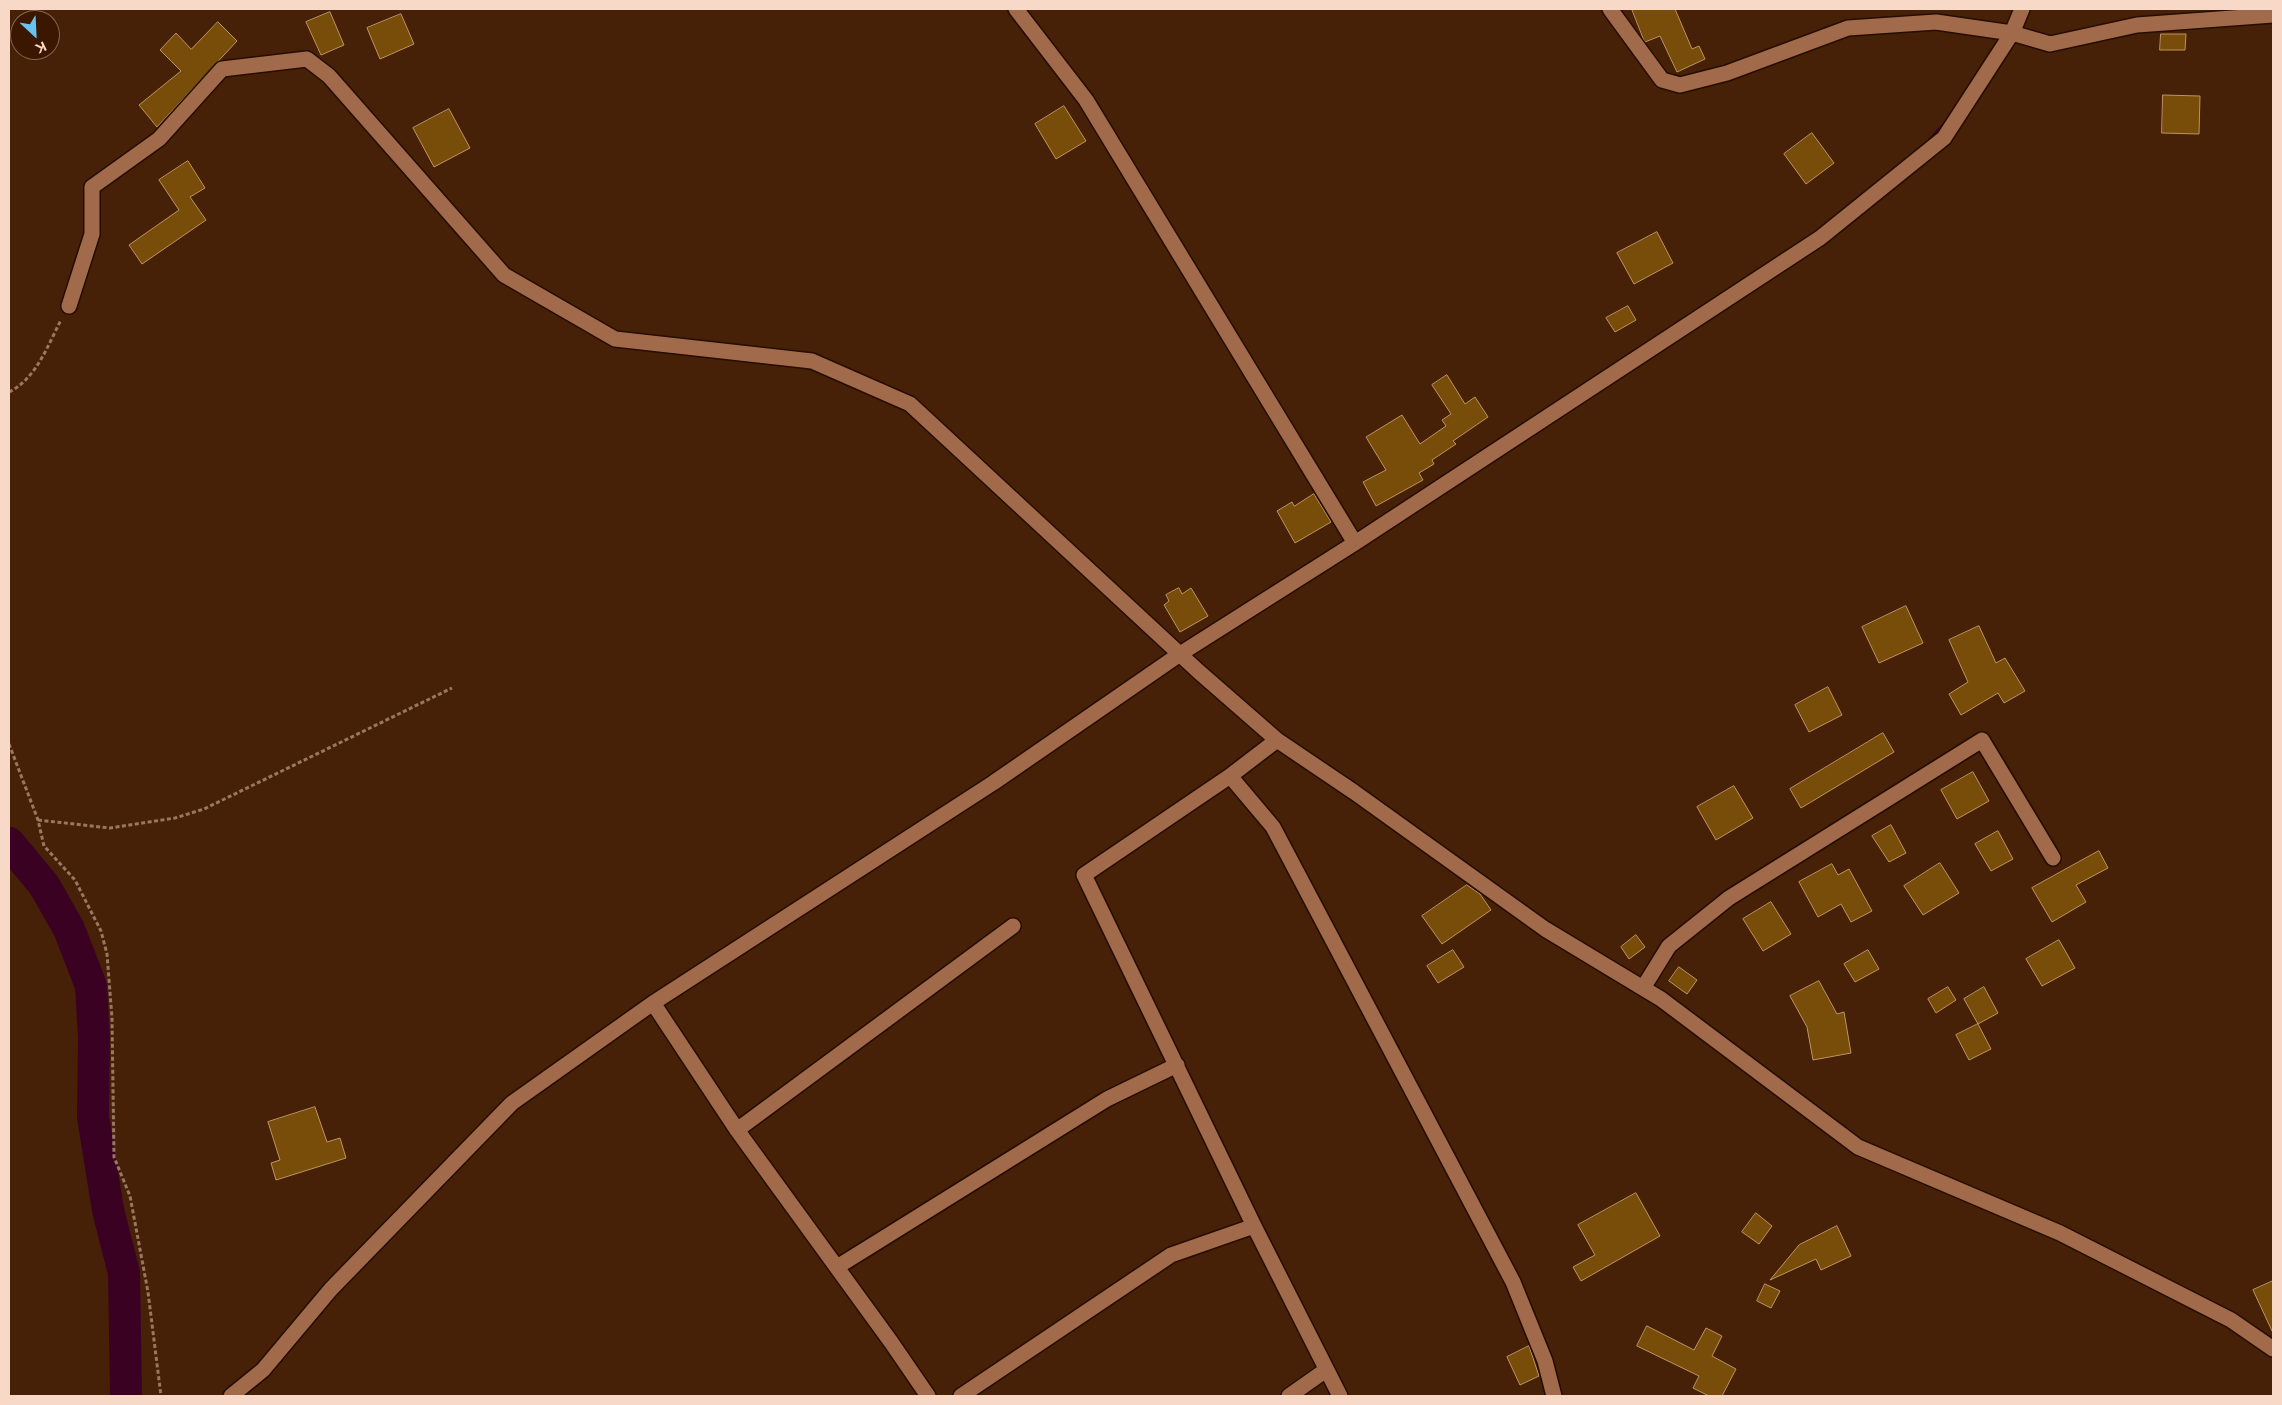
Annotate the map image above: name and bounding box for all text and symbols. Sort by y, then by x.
north arrow [10,10,60,60]
text: K [33,38,49,57]

